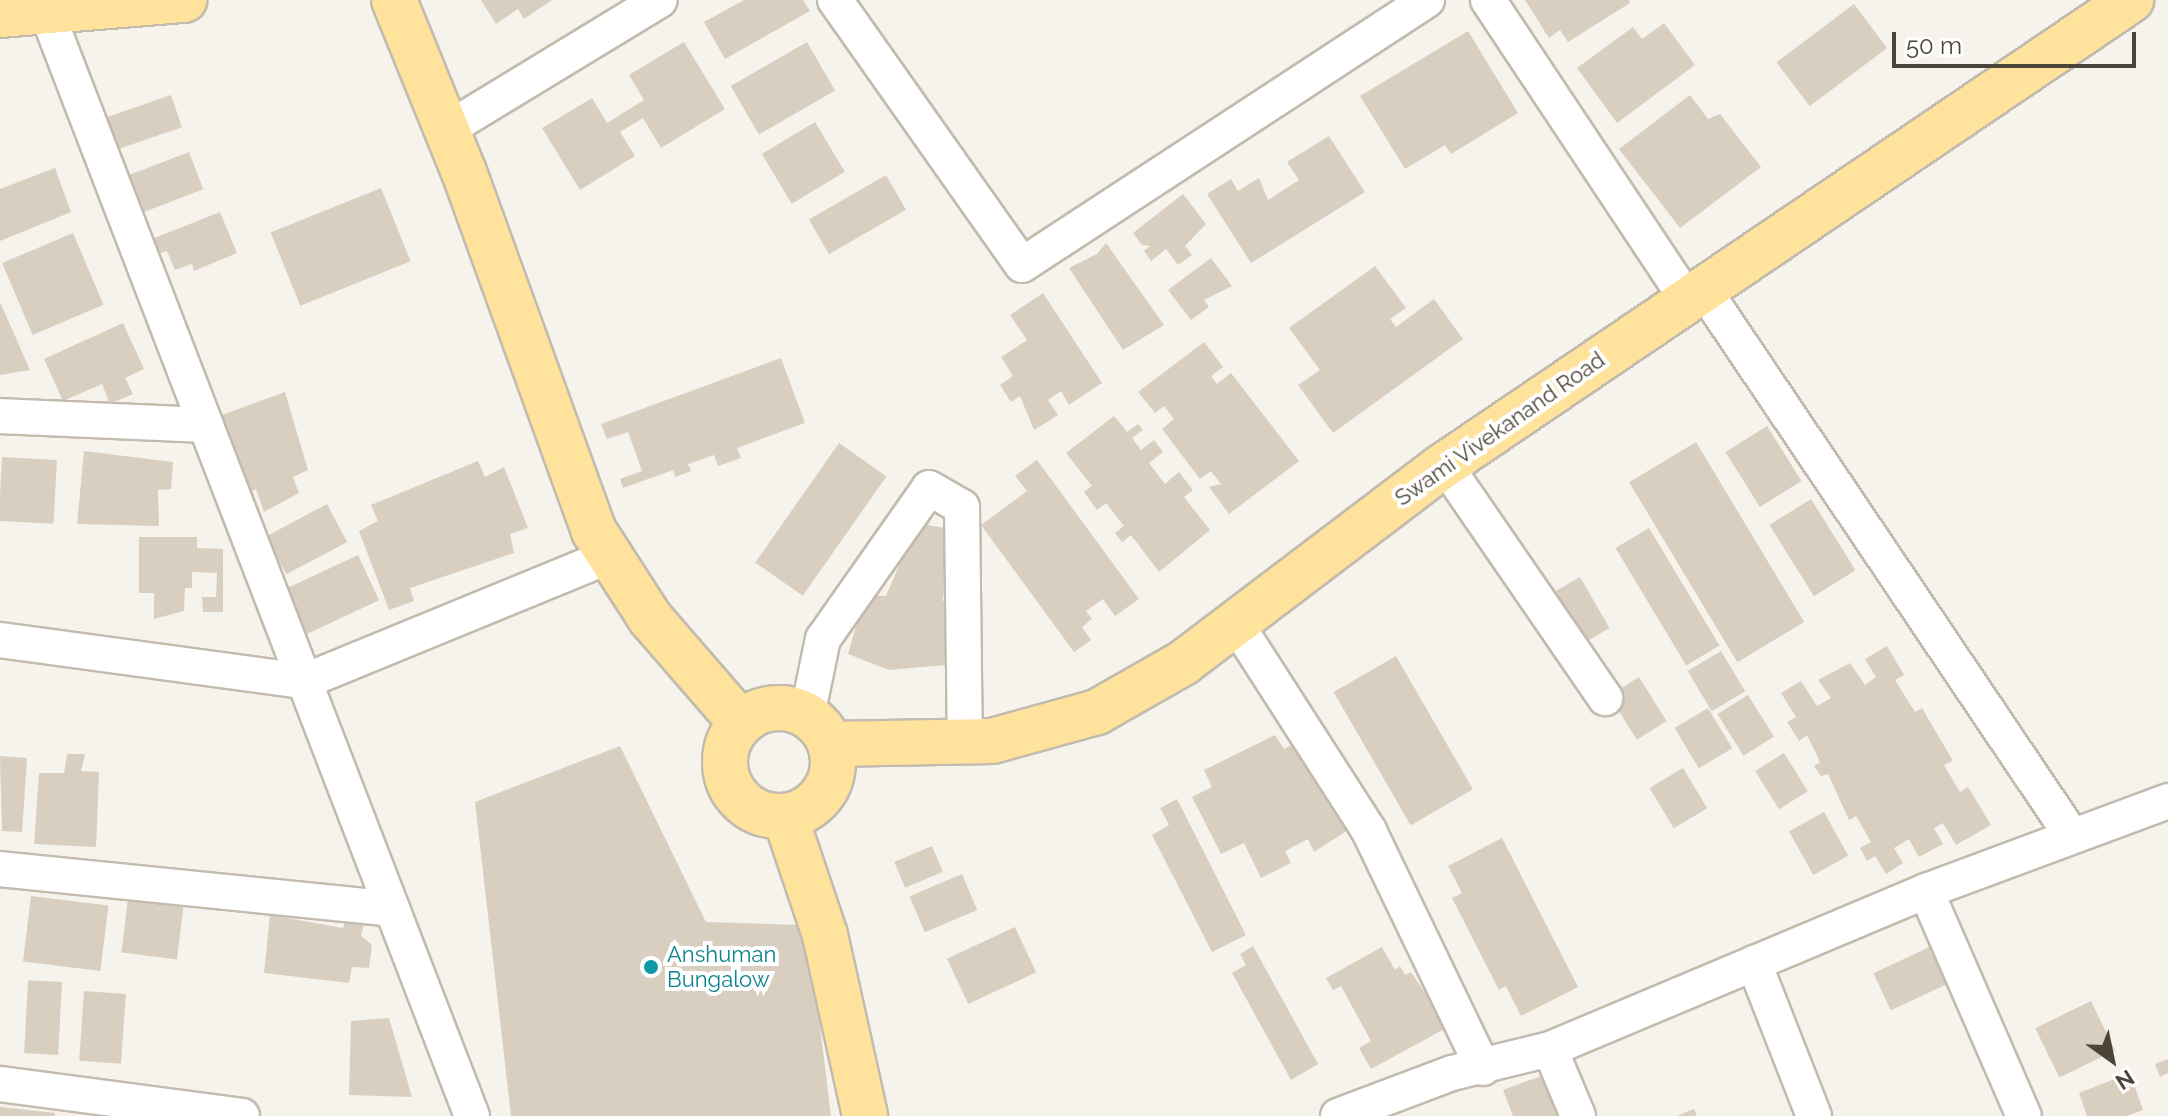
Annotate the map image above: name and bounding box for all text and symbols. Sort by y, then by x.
scale bar [1896,16,2140,66]
text: 50 m [1906,31,1962,60]
street label: Swami Vivekanand Road [1390,346,1610,512]
place label: Anshuman Bungalow [667,941,776,992]
marker: Anshuman Bungalow [642,958,660,976]
north arrow [2072,1020,2152,1100]
text: N [2111,1065,2139,1096]

